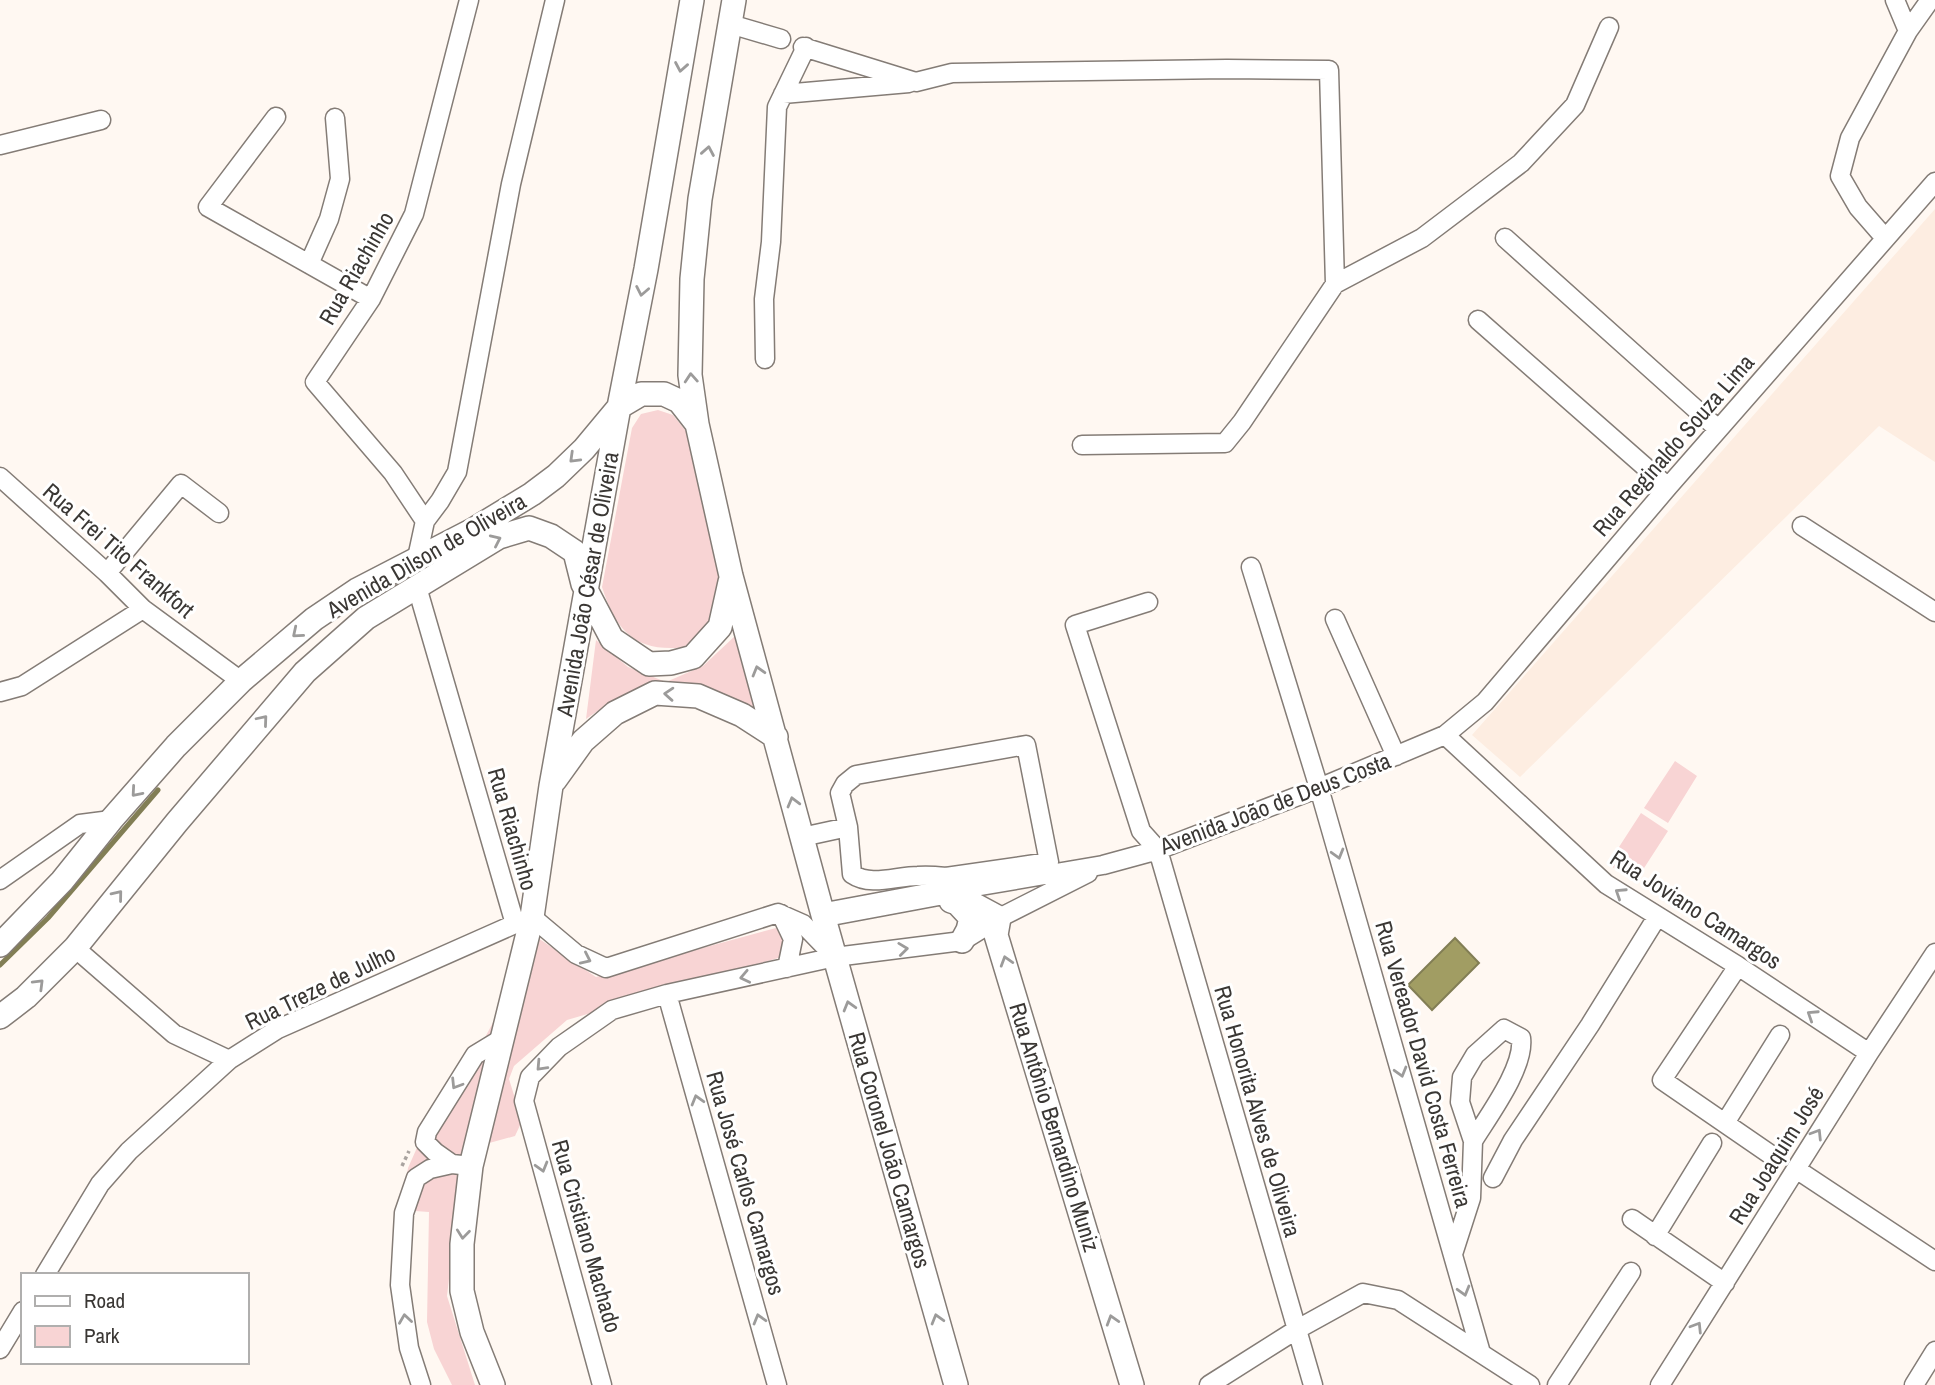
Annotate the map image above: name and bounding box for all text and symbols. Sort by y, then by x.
one-way arrow [674,61,689,73]
one-way arrow [700,145,715,157]
street label: Rua Riachinho [311,206,401,330]
one-way arrow [636,285,651,297]
street label: Rua Reginaldo Souza Lima [1585,347,1761,543]
one-way arrow [684,372,699,383]
street label: Avenida João César de Oliveira [548,449,626,720]
one-way arrow [570,449,583,462]
street label: Rua Frei Tito Frankfort [37,476,201,624]
street label: Avenida Dilson de Oliveira [320,485,532,625]
one-way arrow [489,534,501,548]
one-way arrow [293,625,306,637]
one-way arrow [751,665,766,677]
one-way arrow [663,687,674,702]
one-way arrow [255,716,267,729]
street label: Avenida João de Deus Costa [1154,744,1395,862]
street label: Rua Riachinho [481,764,545,894]
one-way arrow [131,784,144,797]
one-way arrow [787,796,801,808]
street label: Rua Joviano Camargos [1604,842,1788,976]
one-way arrow [1330,847,1345,859]
one-way arrow [1615,888,1628,901]
one-way arrow [109,891,122,903]
street label: Rua Vereador David Costa Ferreira [1368,917,1480,1211]
street label: Rua Treze de Julho [240,937,400,1037]
one-way arrow [897,941,909,956]
one-way arrow [579,950,591,964]
one-way arrow [999,955,1014,967]
one-way arrow [739,969,751,984]
one-way arrow [30,979,43,992]
street label: Rua Honorita Alves de Oliveira [1207,982,1309,1241]
street label: Rua Antônio Bernardino Muniz [1002,999,1108,1255]
one-way arrow [843,1000,857,1012]
one-way arrow [1807,1011,1820,1024]
street label: Rua Coronel João Camargos [841,1028,939,1272]
one-way arrow [537,1058,549,1071]
one-way arrow [1393,1066,1407,1078]
street label: Rua José Carlos Camargos [699,1067,793,1299]
one-way arrow [451,1077,464,1090]
street label: Rua Joaquim José [1721,1080,1831,1230]
one-way arrow [691,1094,706,1106]
one-way arrow [1809,1129,1822,1142]
street label: Rua Cristiano Machado [545,1136,629,1336]
one-way arrow [534,1161,548,1173]
one-way arrow [456,1228,471,1240]
legend [21,1273,248,1364]
one-way arrow [1455,1285,1470,1297]
text: Road [84,1286,125,1315]
one-way arrow [398,1313,413,1325]
one-way arrow [752,1313,767,1325]
one-way arrow [931,1314,946,1326]
one-way arrow [1106,1314,1121,1326]
text: Park [84,1321,120,1350]
one-way arrow [1688,1322,1701,1335]

